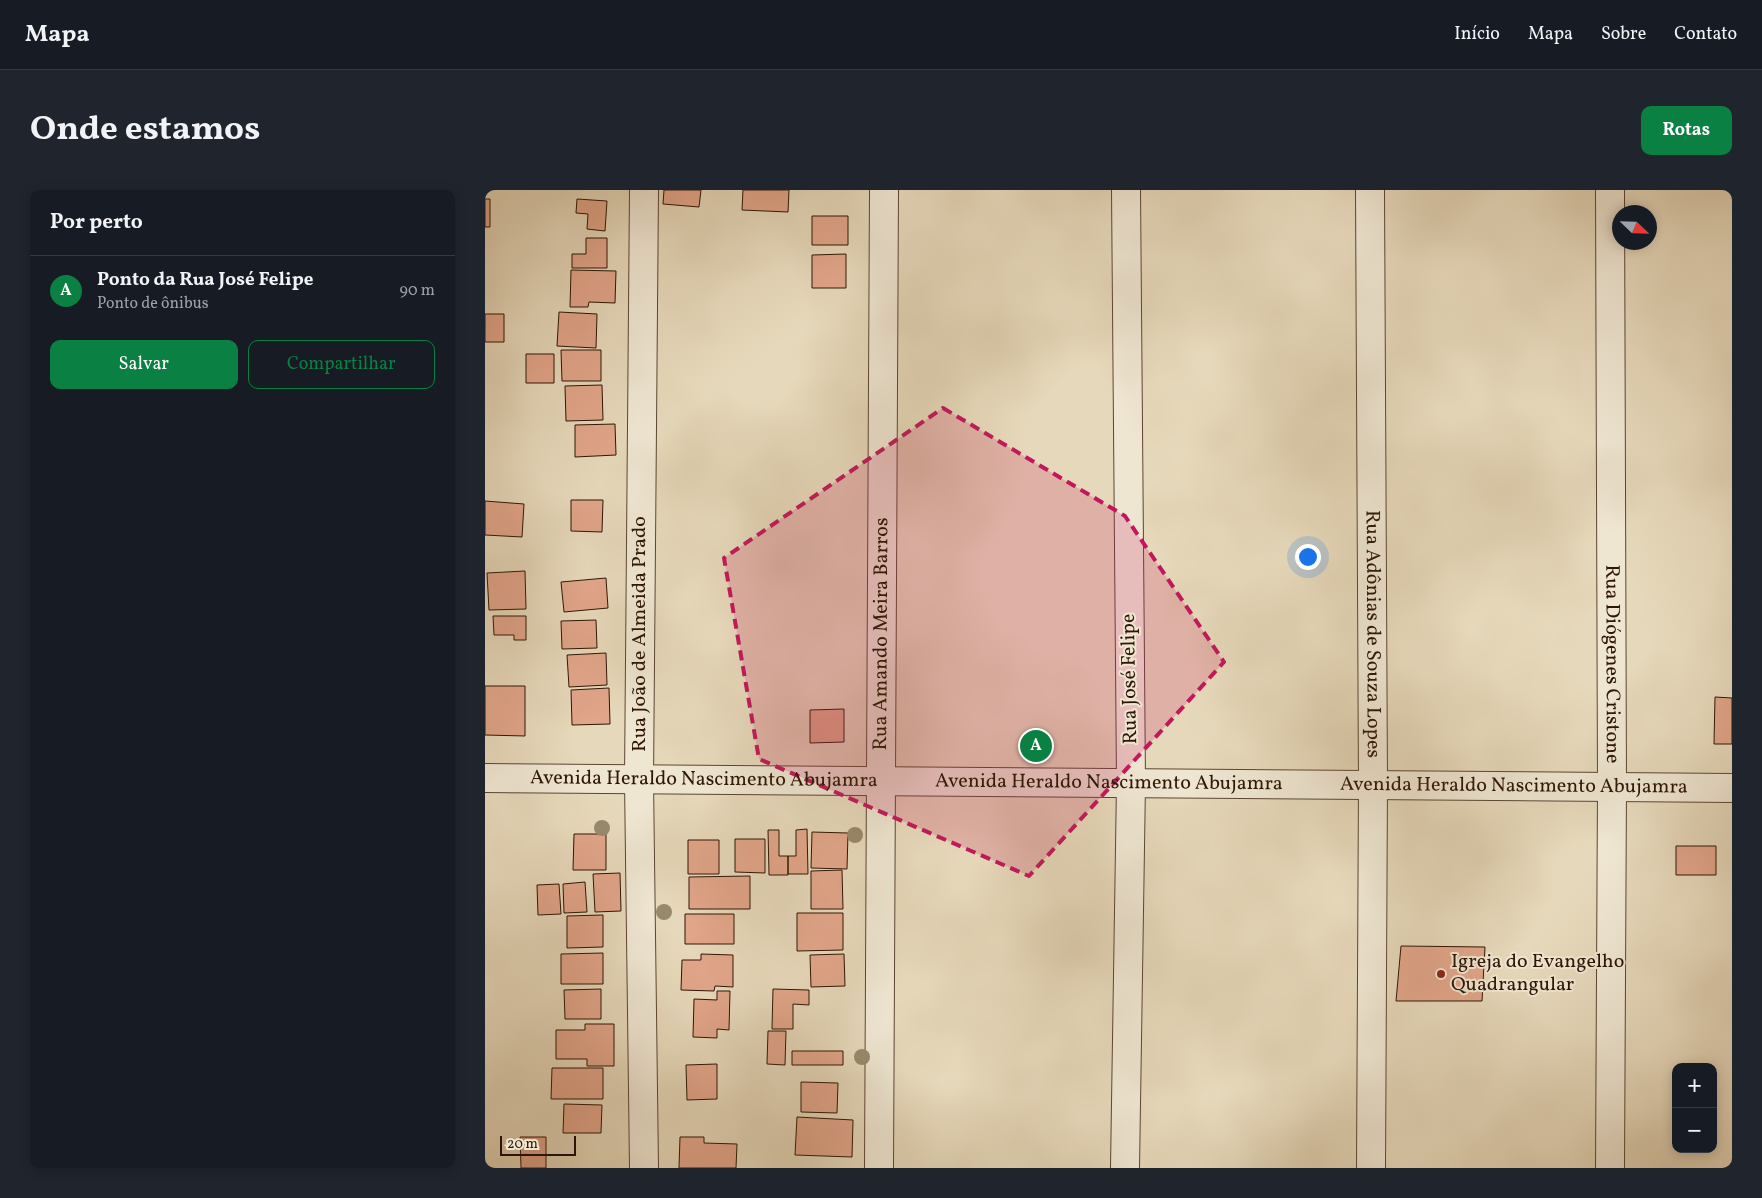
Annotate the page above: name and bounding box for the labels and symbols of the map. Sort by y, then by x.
north arrow [1612,205,1657,250]
street label: Rua Adônias de Souza Lopes [1358,510,1387,758]
street label: Rua João de Almeida Prado [626,516,654,752]
street label: Rua Amando Meira Barros [867,517,896,751]
your location [1295,544,1321,570]
street label: Rua Diógenes Cristone [1597,565,1626,763]
street label: Rua José Felipe [1115,613,1145,745]
pin: A [1020,727,1052,765]
street label: Avenida Heraldo Nascimento Abujamra [530,764,878,795]
street label: Avenida Heraldo Nascimento Abujamra [935,768,1283,798]
street label: Avenida Heraldo Nascimento Abujamra [1340,771,1688,802]
place label: Igreja do Evangelho Quadrangular [1451,948,1624,999]
marker: Igreja do Evangelho Quadrangular [1435,968,1447,980]
scale bar [500,1133,576,1156]

